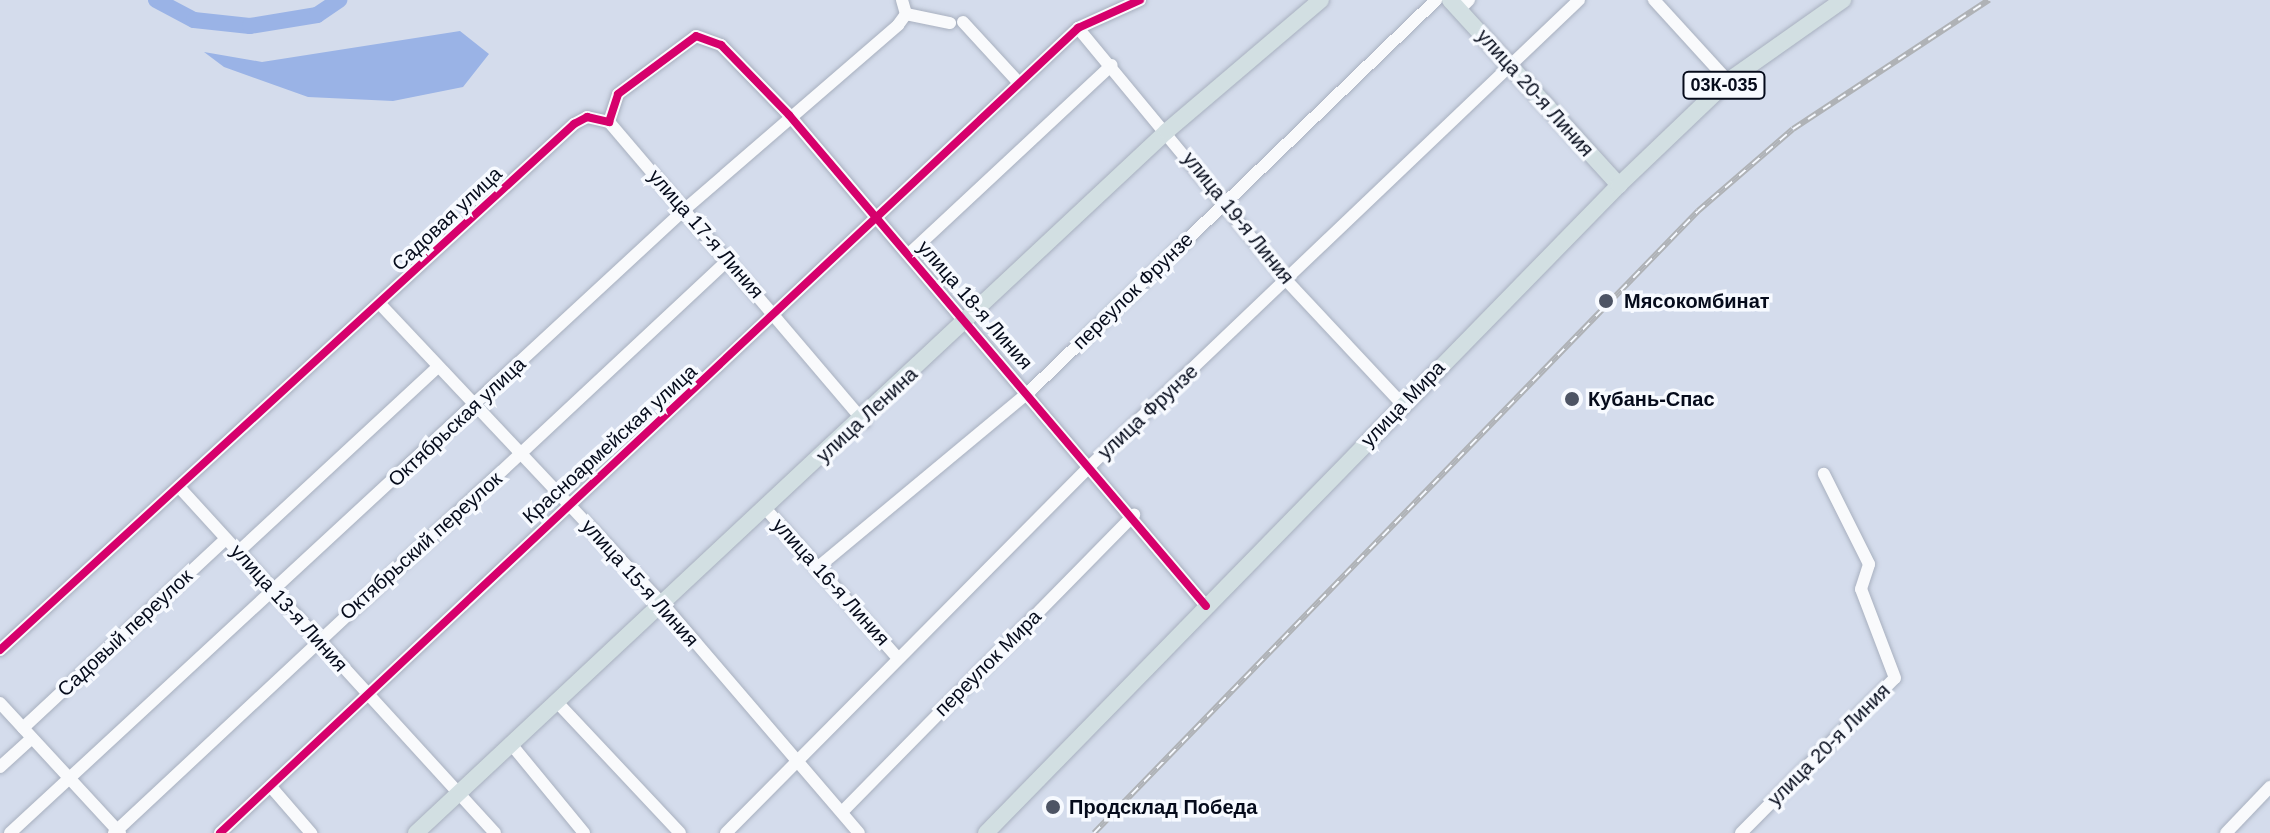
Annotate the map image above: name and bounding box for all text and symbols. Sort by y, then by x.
street label: улица 20-я Линия [1471,24,1599,162]
road number: 03К-035 [1682,71,1766,99]
street label: улица 19-я Линия [1177,147,1299,289]
street label: Садовая улица [387,162,507,276]
street label: улица 17-я Линия [643,165,769,303]
street label: переулок Фрунзе [1068,227,1198,355]
street label: улица 18-я Линия [912,236,1038,374]
place label: Мясокомбинат [1624,289,1770,313]
marker: Мясокомбинат [1595,290,1617,312]
street label: Октябрьская улица [383,352,531,492]
street label: улица Мира [1356,356,1450,452]
street label: Красноармейская улица [518,359,702,529]
street label: улица Фрунзе [1093,360,1203,464]
street label: улица Ленина [812,362,922,468]
place label: Кубань-Спас [1588,387,1715,411]
marker: Кубань-Спас [1563,390,1581,408]
street label: Октябрьский переулок [335,467,507,625]
street label: улица 16-я Линия [767,513,895,651]
street label: улица 15-я Линия [576,514,704,652]
street label: улица 13-я Линия [225,539,353,677]
street label: Садовый переулок [53,564,197,702]
street label: переулок Мира [930,605,1046,721]
street label: улица 20-я Линия [1763,679,1895,811]
place label: Продсклад Победа [1069,795,1257,819]
marker: Продсклад Победа [1044,798,1062,816]

